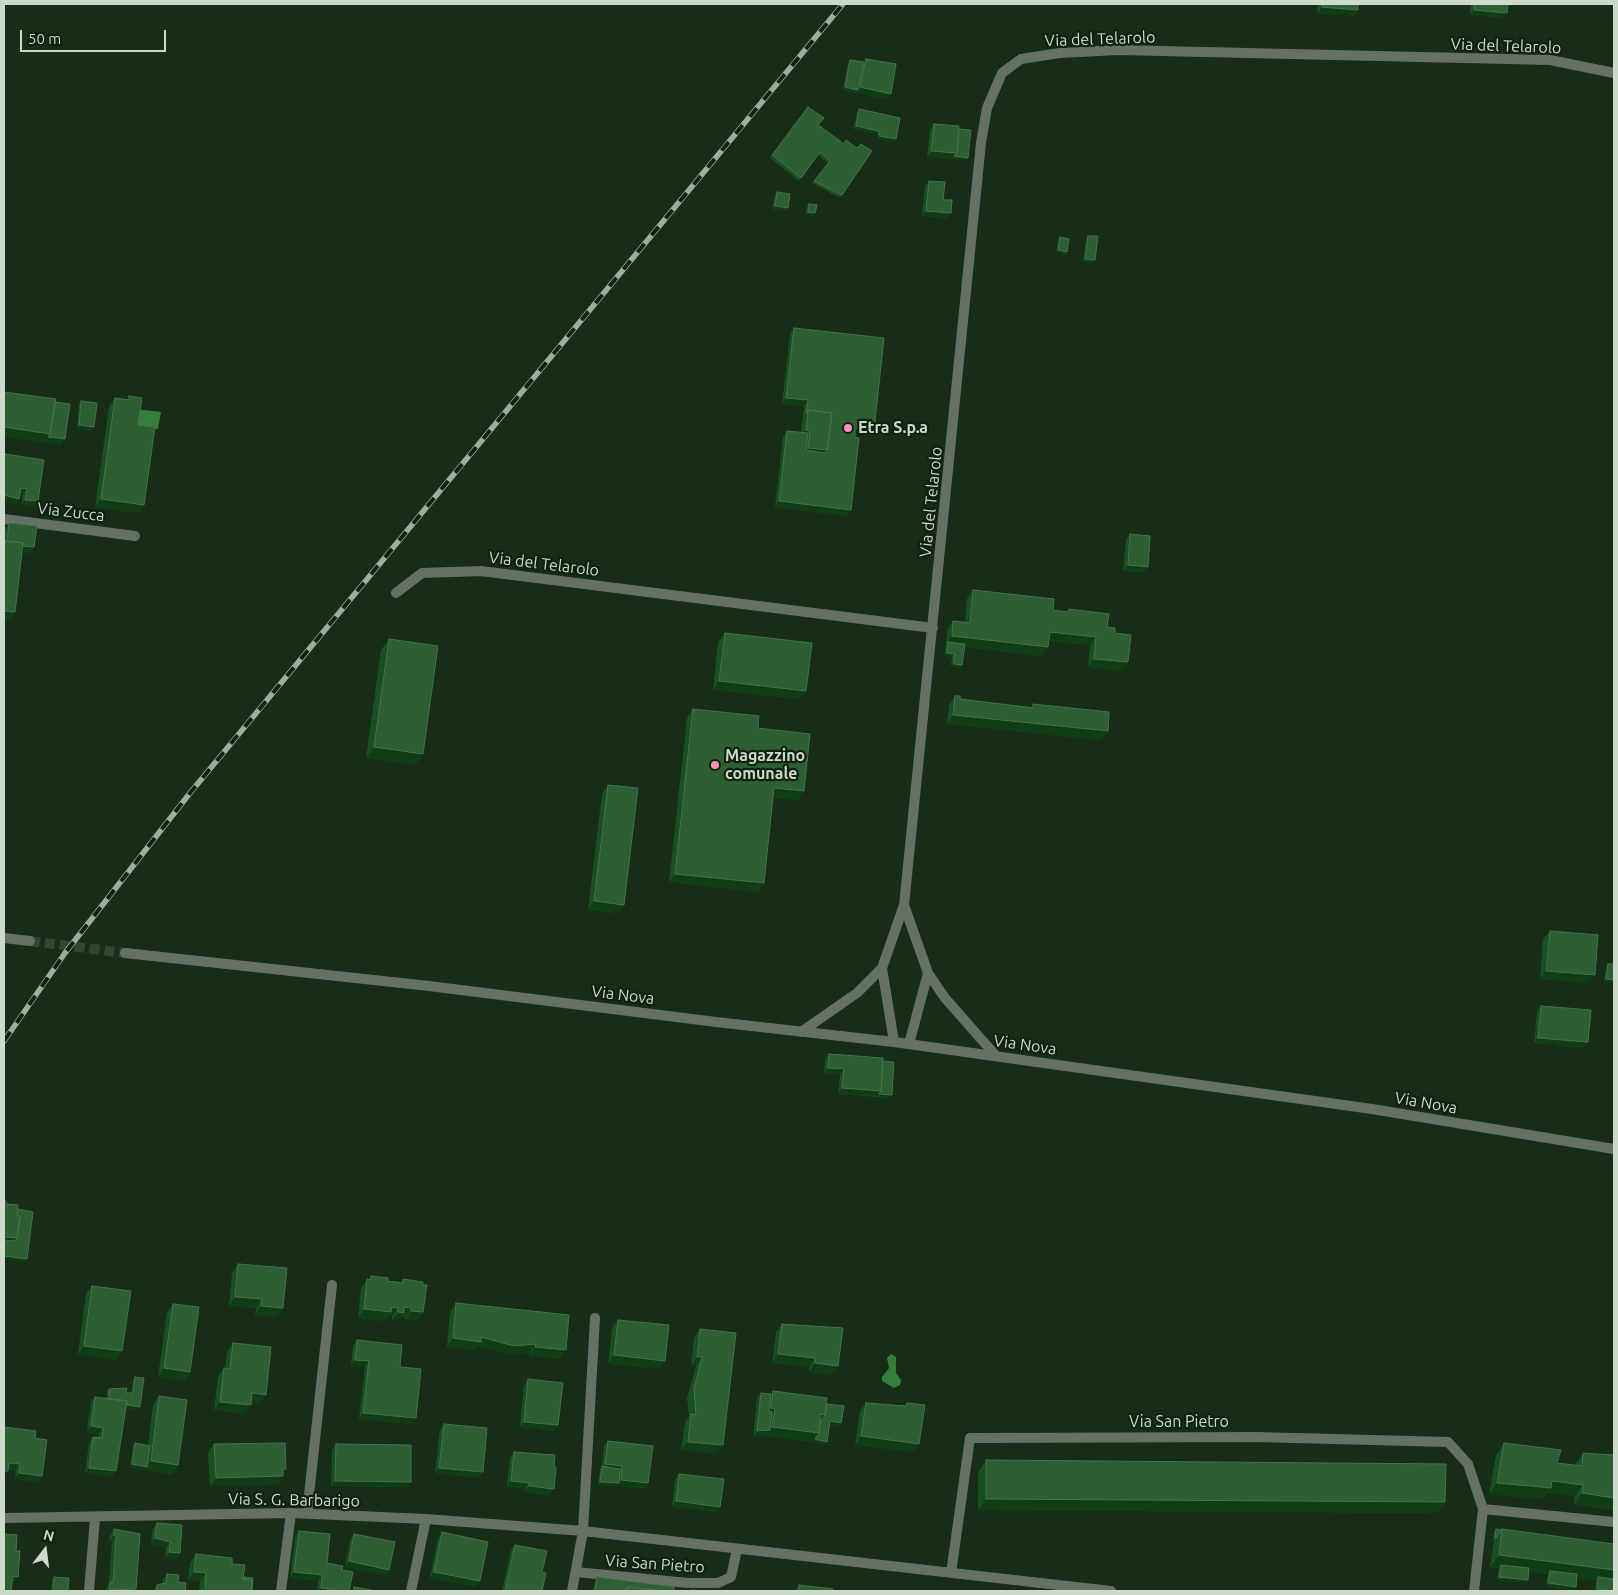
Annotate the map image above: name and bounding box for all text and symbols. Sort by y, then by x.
scale bar [22,20,169,52]
street label: Via del Telarolo [1044,27,1156,51]
text: 50 m [28,30,61,47]
street label: Via del Telarolo [1450,34,1562,58]
place label: Etra S.p.a [858,418,928,438]
marker: Etra S.p.a [842,422,854,434]
street label: Via del Telarolo [916,446,946,558]
street label: Via Zucca [36,498,106,526]
street label: Via del Telarolo [488,548,600,580]
place label: Magazzino comunale [725,746,805,784]
marker: Magazzino comunale [709,759,721,771]
street label: Via Nova [590,982,656,1008]
street label: Via Nova [992,1031,1058,1059]
street label: Via Nova [1393,1088,1459,1118]
street label: Via San Pietro [1129,1412,1229,1432]
street label: Via S. G. Barbarigo [228,1489,360,1511]
north arrow [20,1525,70,1575]
text: N [42,1526,56,1545]
street label: Via San Pietro [605,1551,705,1577]

